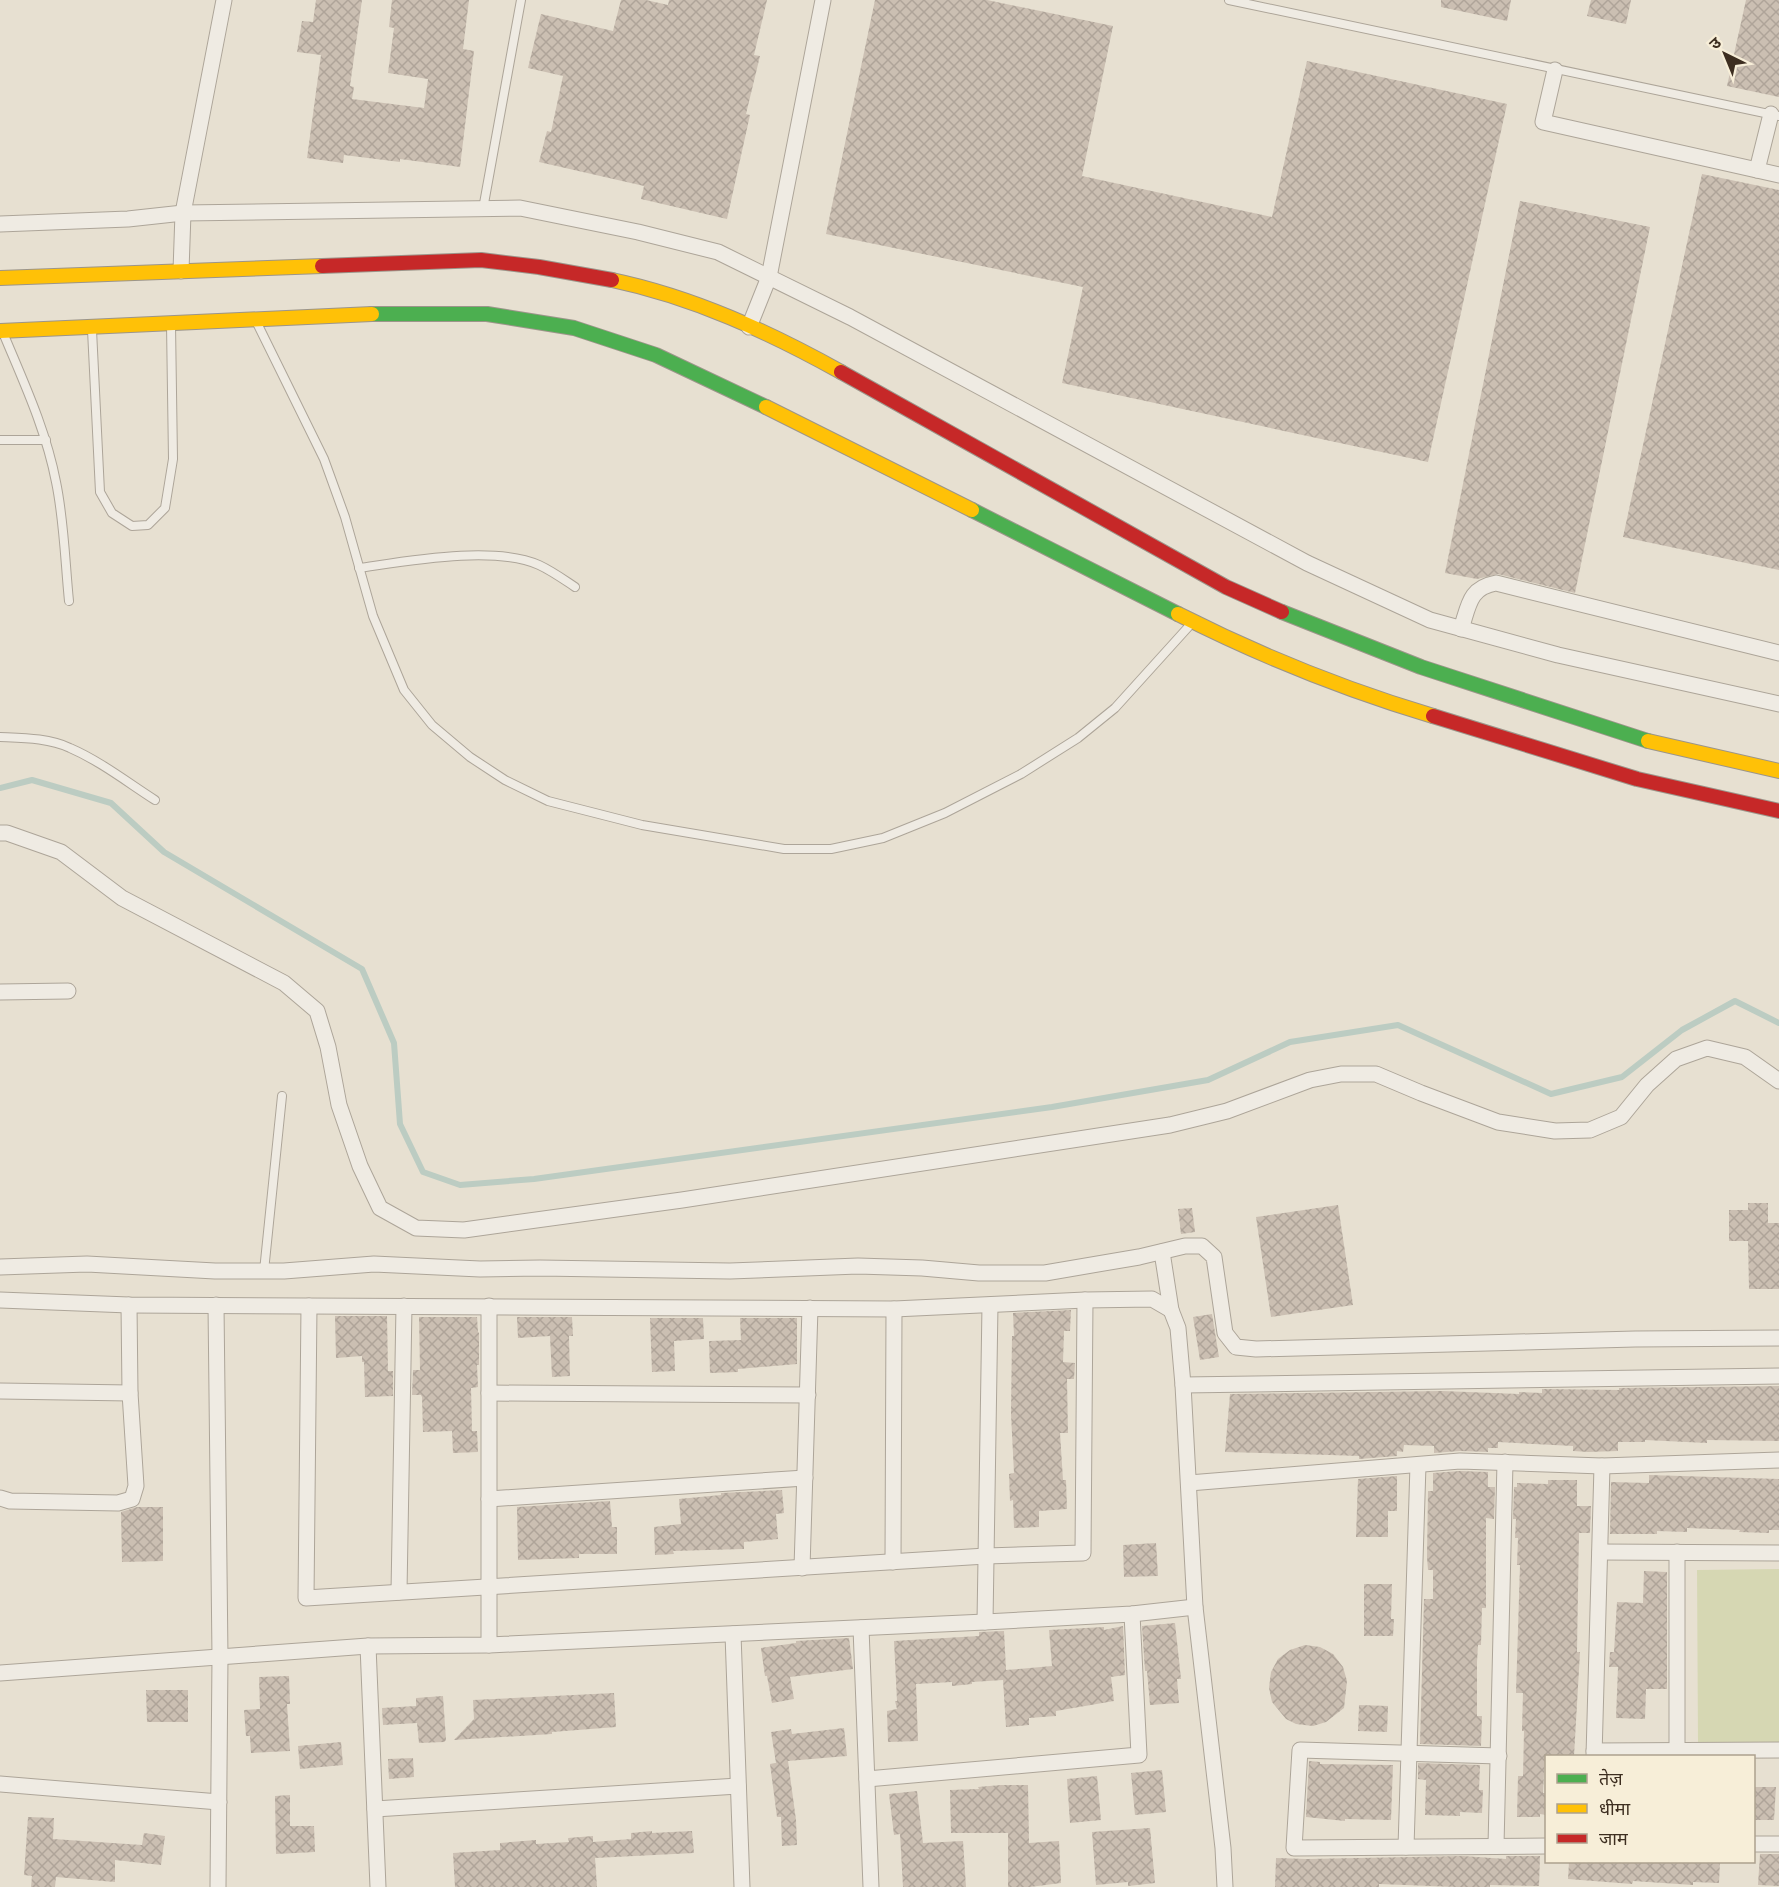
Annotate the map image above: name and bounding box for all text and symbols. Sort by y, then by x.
north arrow [1695,24,1755,84]
text: उ [1705,32,1725,54]
legend [1545,1755,1755,1863]
text: तेज़ [1599,1768,1623,1790]
text: धीमा [1599,1798,1630,1820]
text: जाम [1599,1828,1629,1850]

